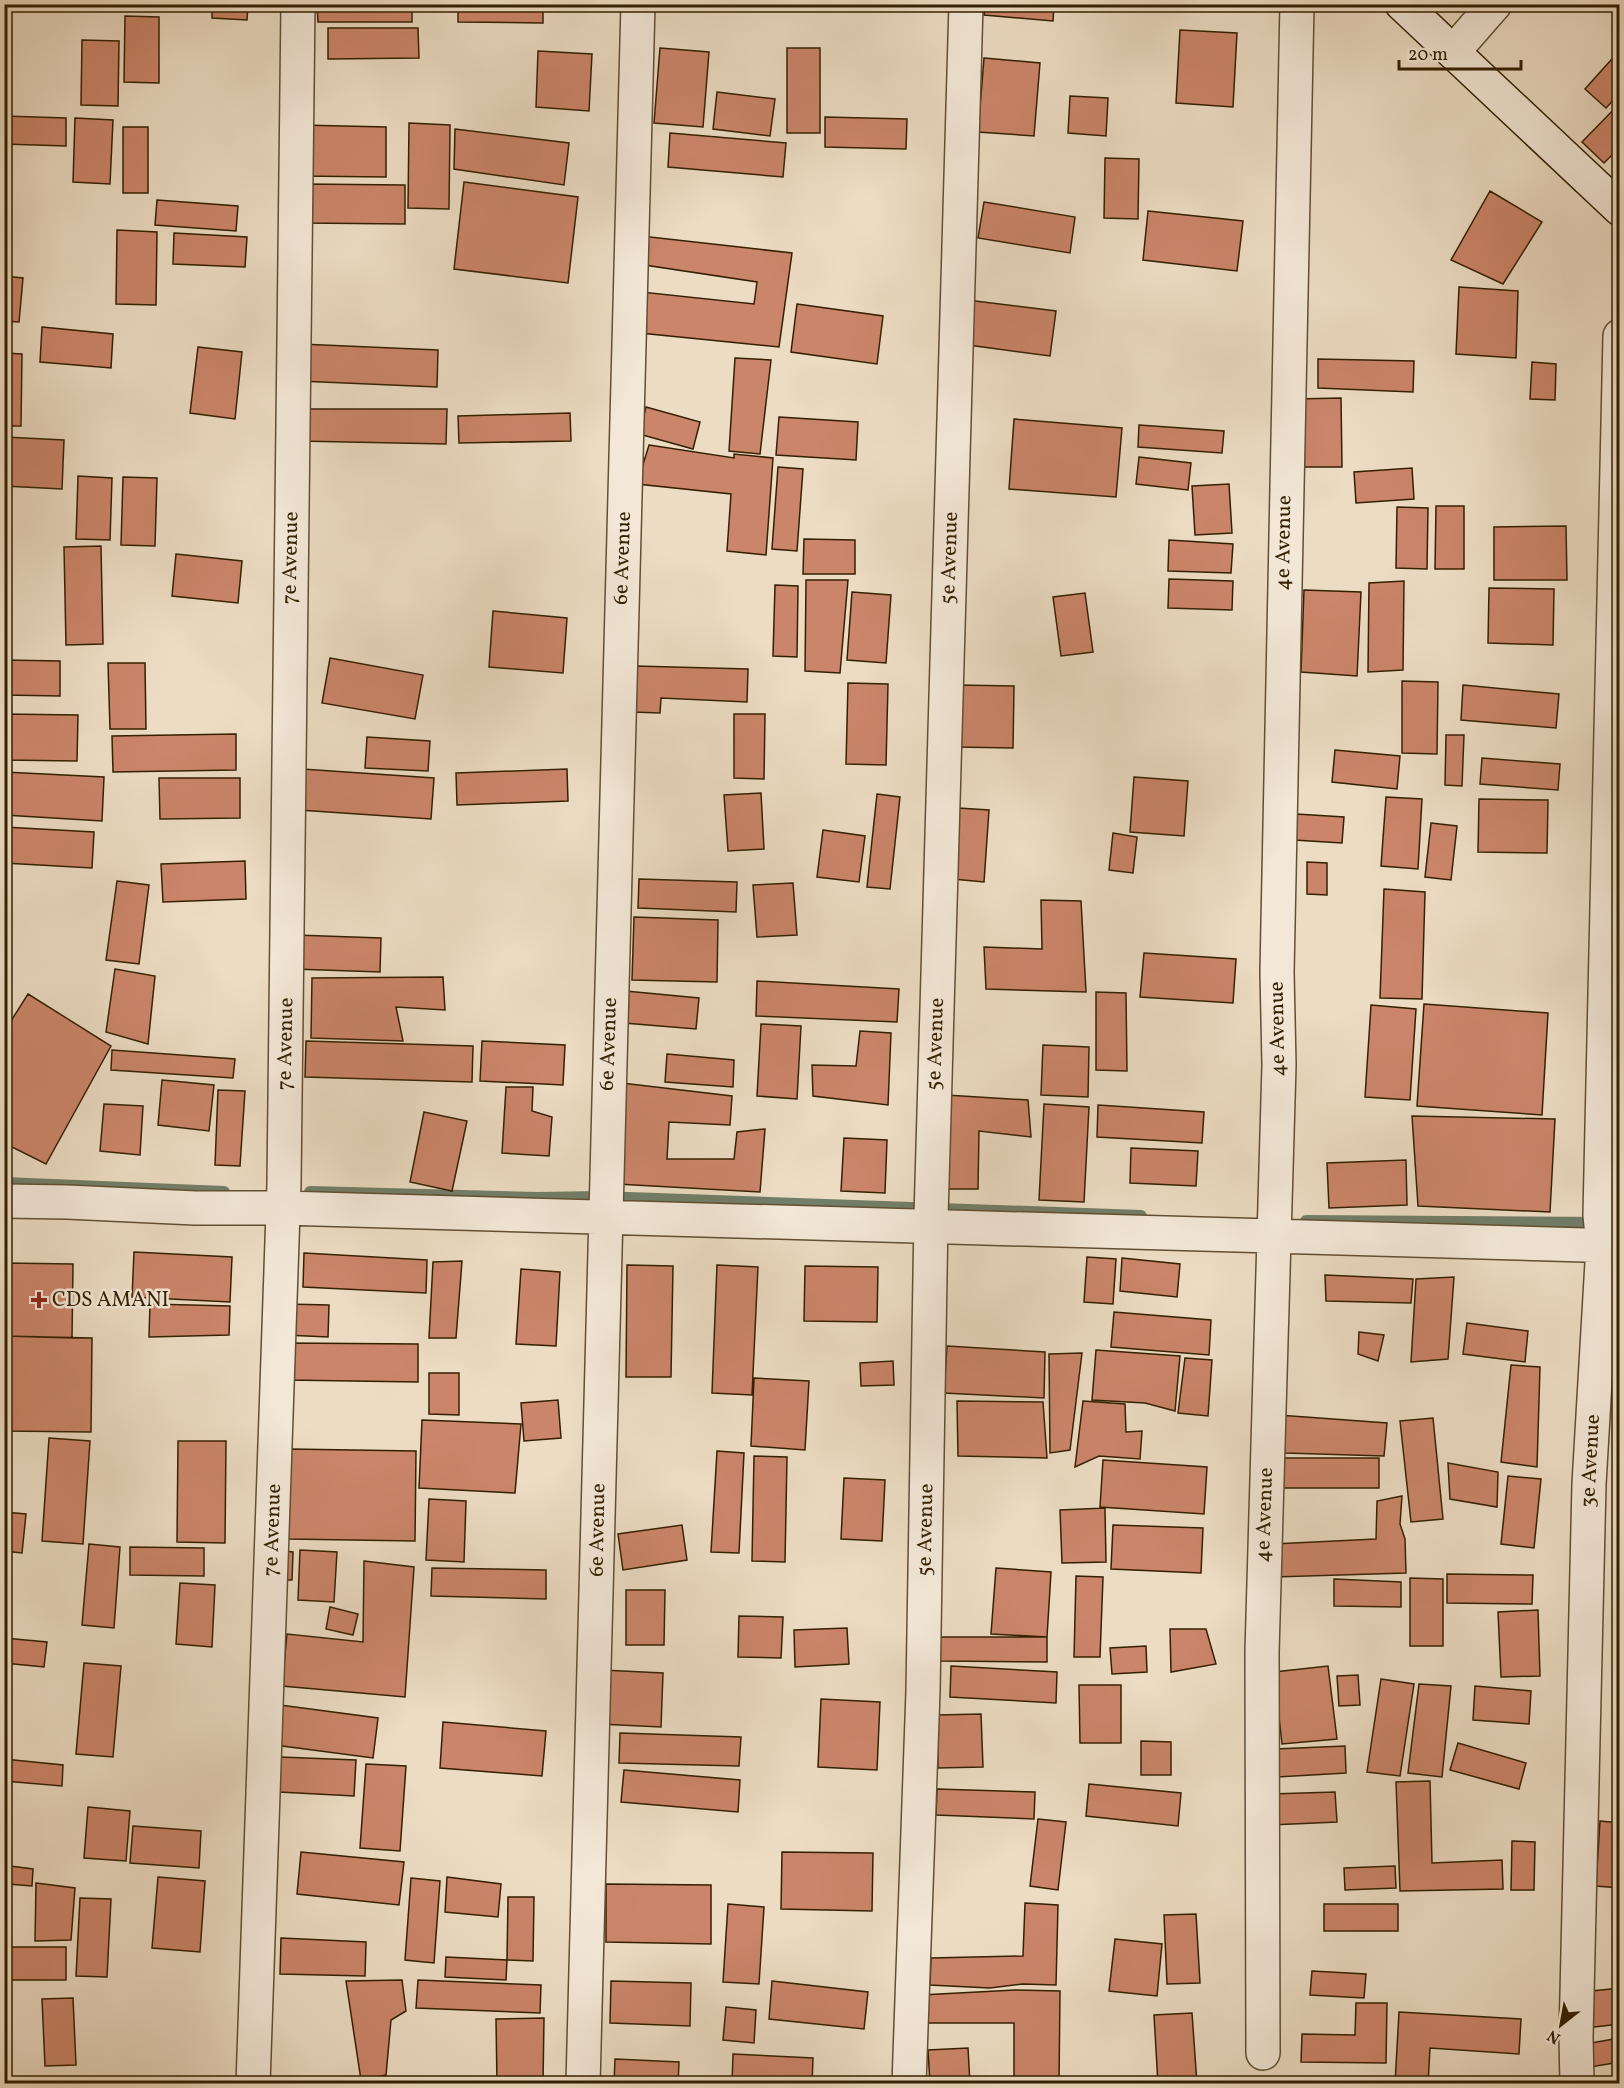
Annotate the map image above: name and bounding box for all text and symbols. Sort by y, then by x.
scale bar [1399,33,1520,71]
text: 20 m [1408,43,1448,68]
street label: 4e Avenue [1269,495,1299,591]
street label: 7e Avenue [276,511,306,605]
street label: 6e Avenue [607,511,639,605]
street label: 5e Avenue [934,511,966,605]
street label: 4e Avenue [1263,981,1293,1077]
street label: 7e Avenue [271,997,301,1091]
street label: 6e Avenue [593,997,625,1091]
street label: 5e Avenue [920,997,952,1091]
place label: CDS AMANI [52,1286,169,1315]
marker: CDS AMANI [30,1291,48,1309]
street label: 3e Avenue [1574,1413,1608,1509]
street label: 4e Avenue [1249,1467,1281,1563]
street label: 7e Avenue [257,1483,289,1577]
street label: 6e Avenue [583,1483,613,1577]
street label: 5e Avenue [911,1483,941,1577]
north arrow [1531,1995,1591,2055]
text: N [1543,2024,1565,2049]

